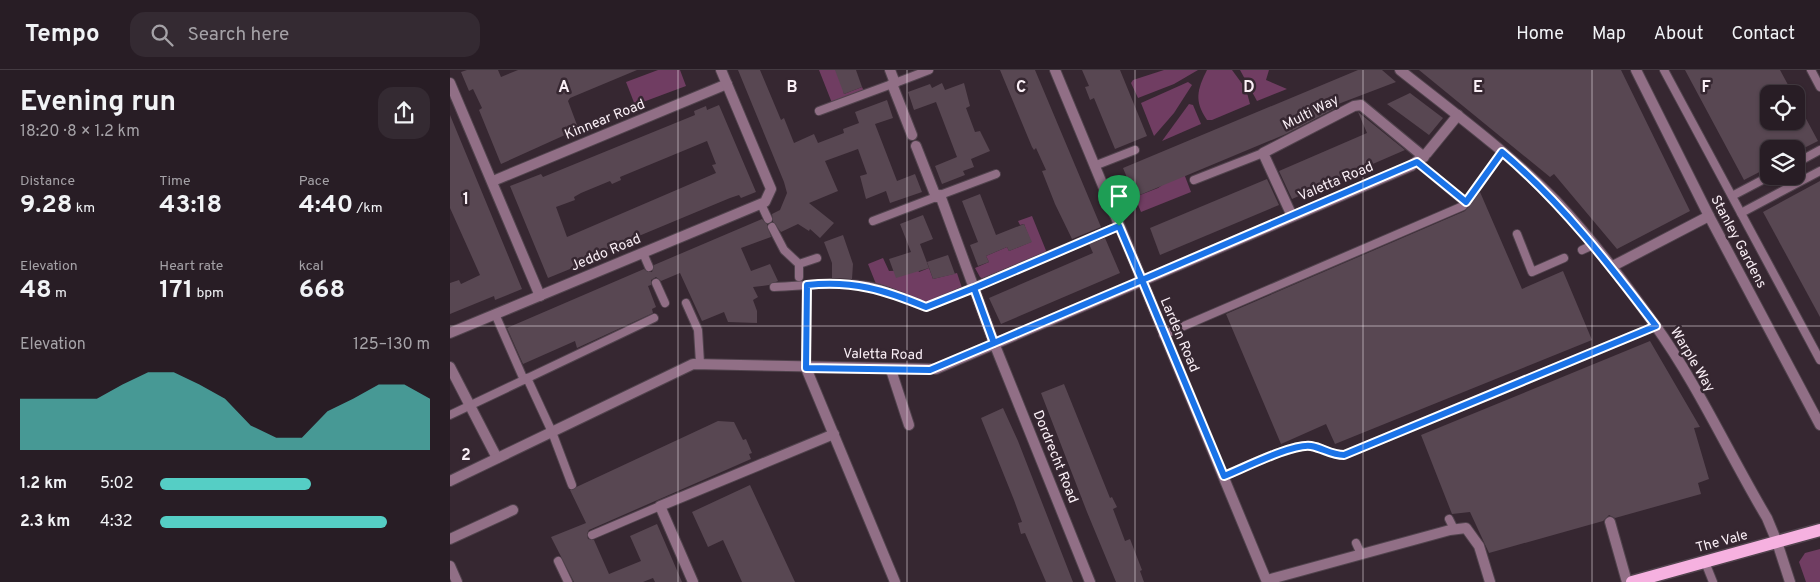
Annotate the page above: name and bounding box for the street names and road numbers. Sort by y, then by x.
street label: Multi Way [1280,92,1342,134]
street label: Kinnear Road [562,96,648,144]
street label: Valetta Road [1296,159,1376,205]
street label: Stanley Gardens [1706,193,1770,291]
street label: Jeddo Road [568,231,644,275]
street label: Larden Road [1156,295,1202,375]
street label: Warple Way [1666,325,1718,395]
street label: Valetta Road [843,346,923,364]
street label: Dordrecht Road [1029,408,1081,506]
street label: The Vale [1694,527,1750,557]

